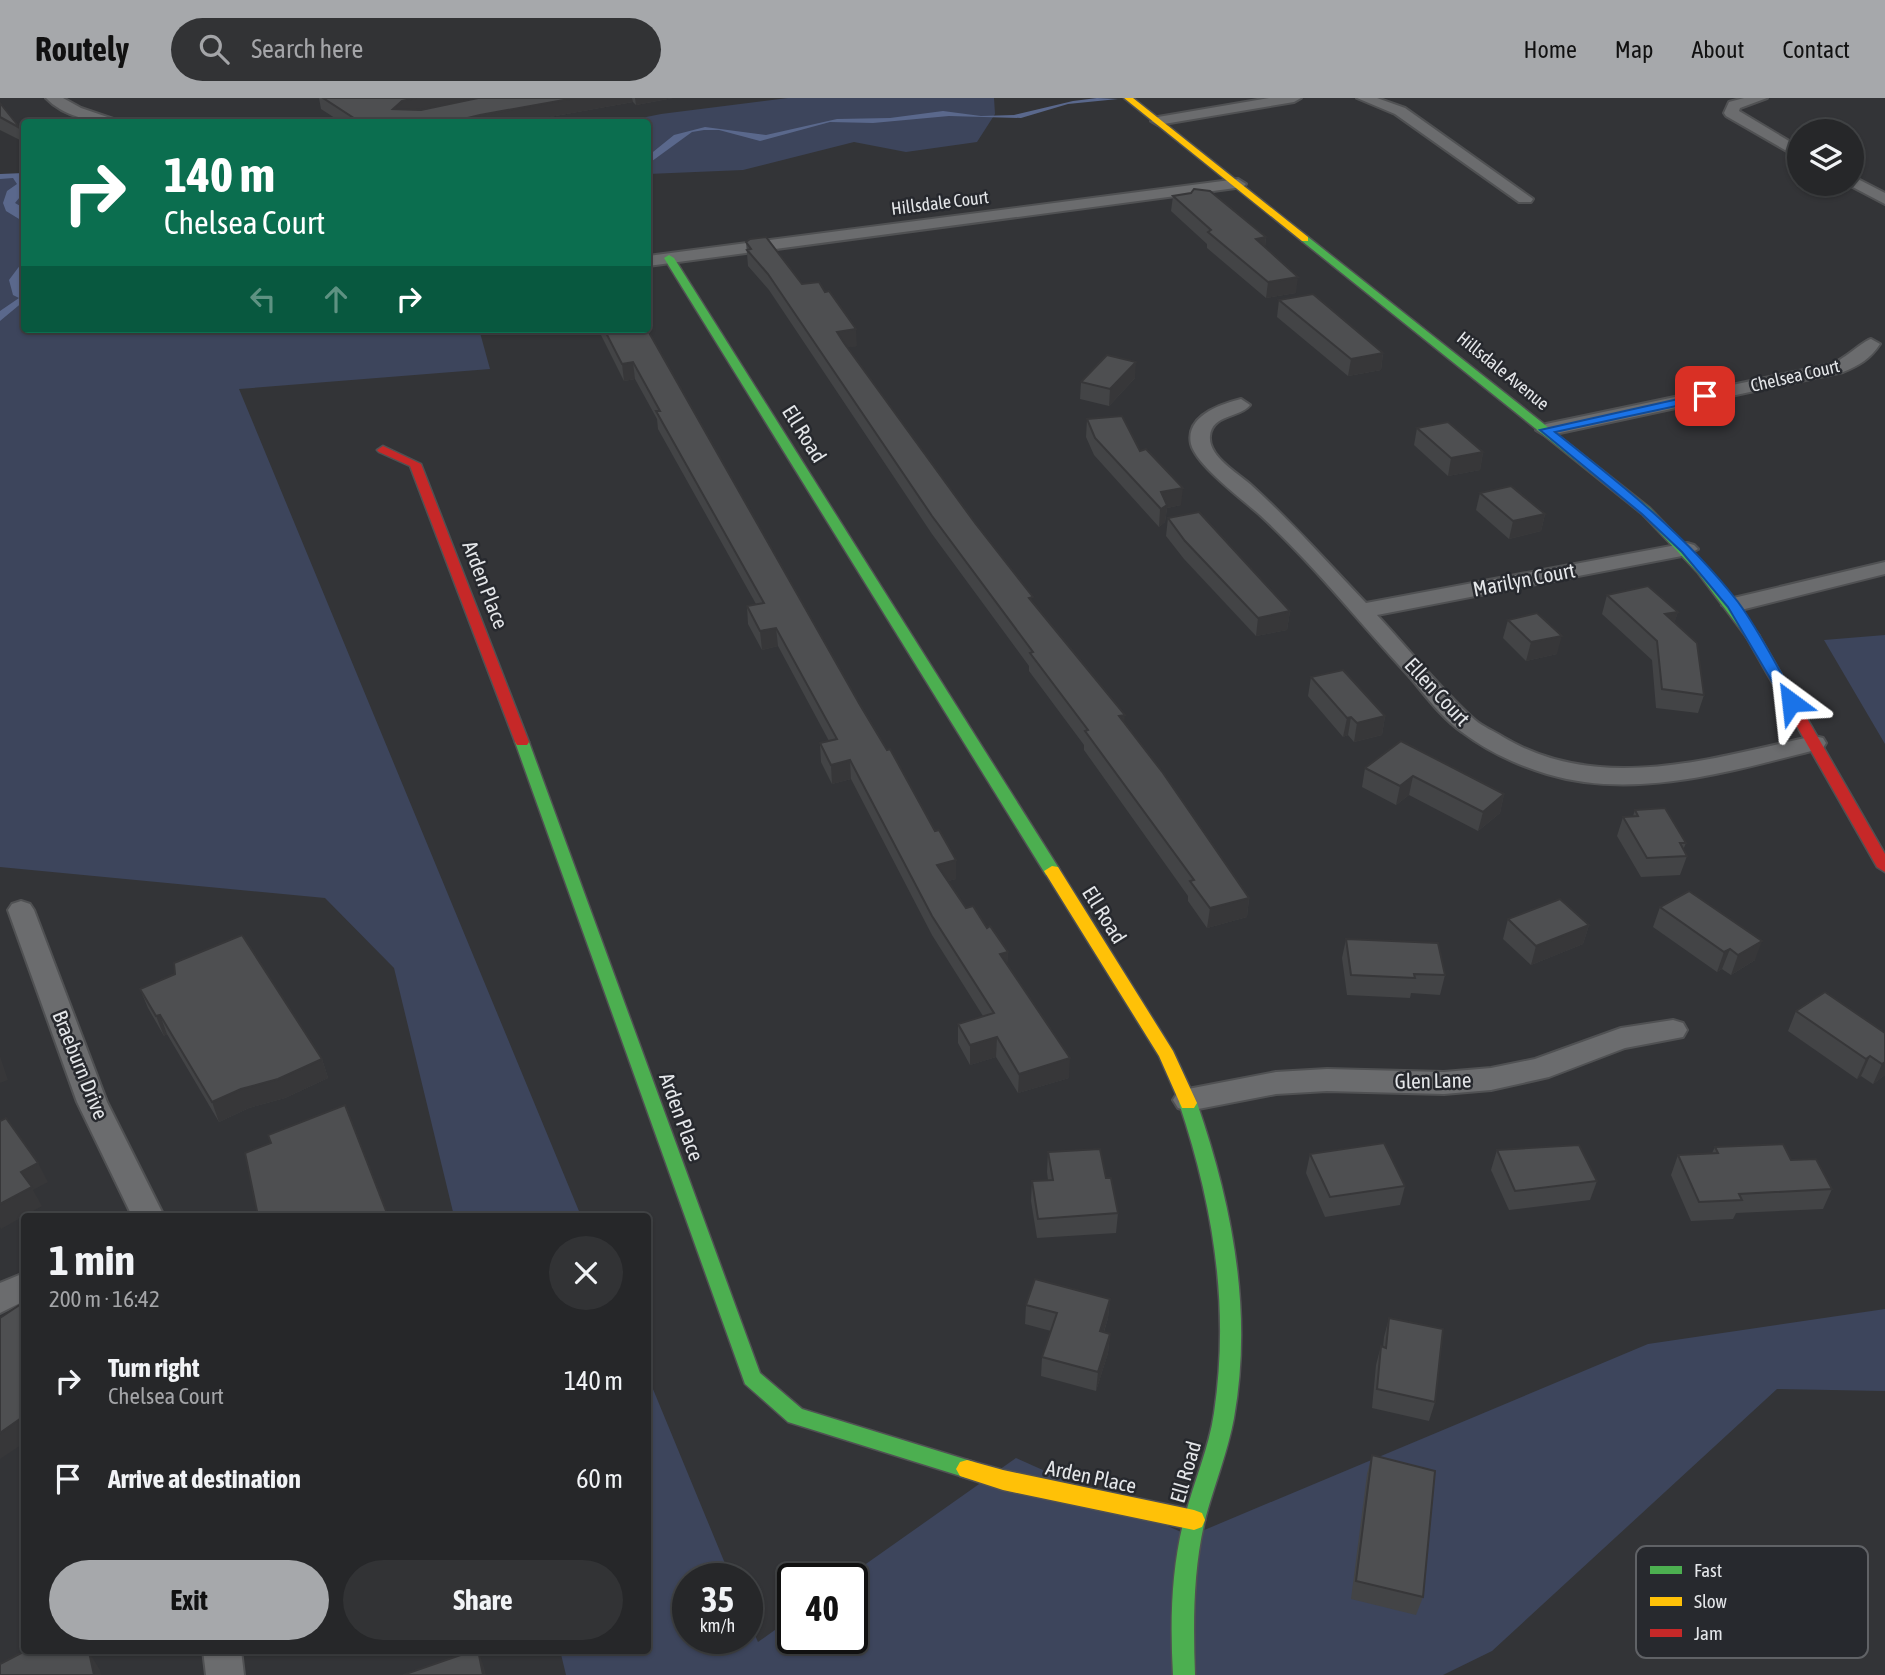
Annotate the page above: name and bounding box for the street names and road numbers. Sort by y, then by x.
street label: Hillsdale Court [890,186,990,219]
street label: Hillsdale Avenue [1453,327,1554,414]
street label: Chelsea Court [1748,355,1841,396]
street label: Ell Road [778,400,832,467]
street label: Arden Place [458,537,514,632]
street label: Marilyn Court [1471,557,1577,601]
street label: Ellen Court [1400,652,1475,730]
street label: Ell Road [1078,881,1132,948]
street label: Braeburn Drive [48,1007,114,1123]
street label: Glen Lane [1394,1067,1472,1093]
street label: Arden Place [655,1069,709,1164]
street label: Ell Road [1165,1438,1205,1505]
street label: Arden Place [1044,1455,1139,1497]

